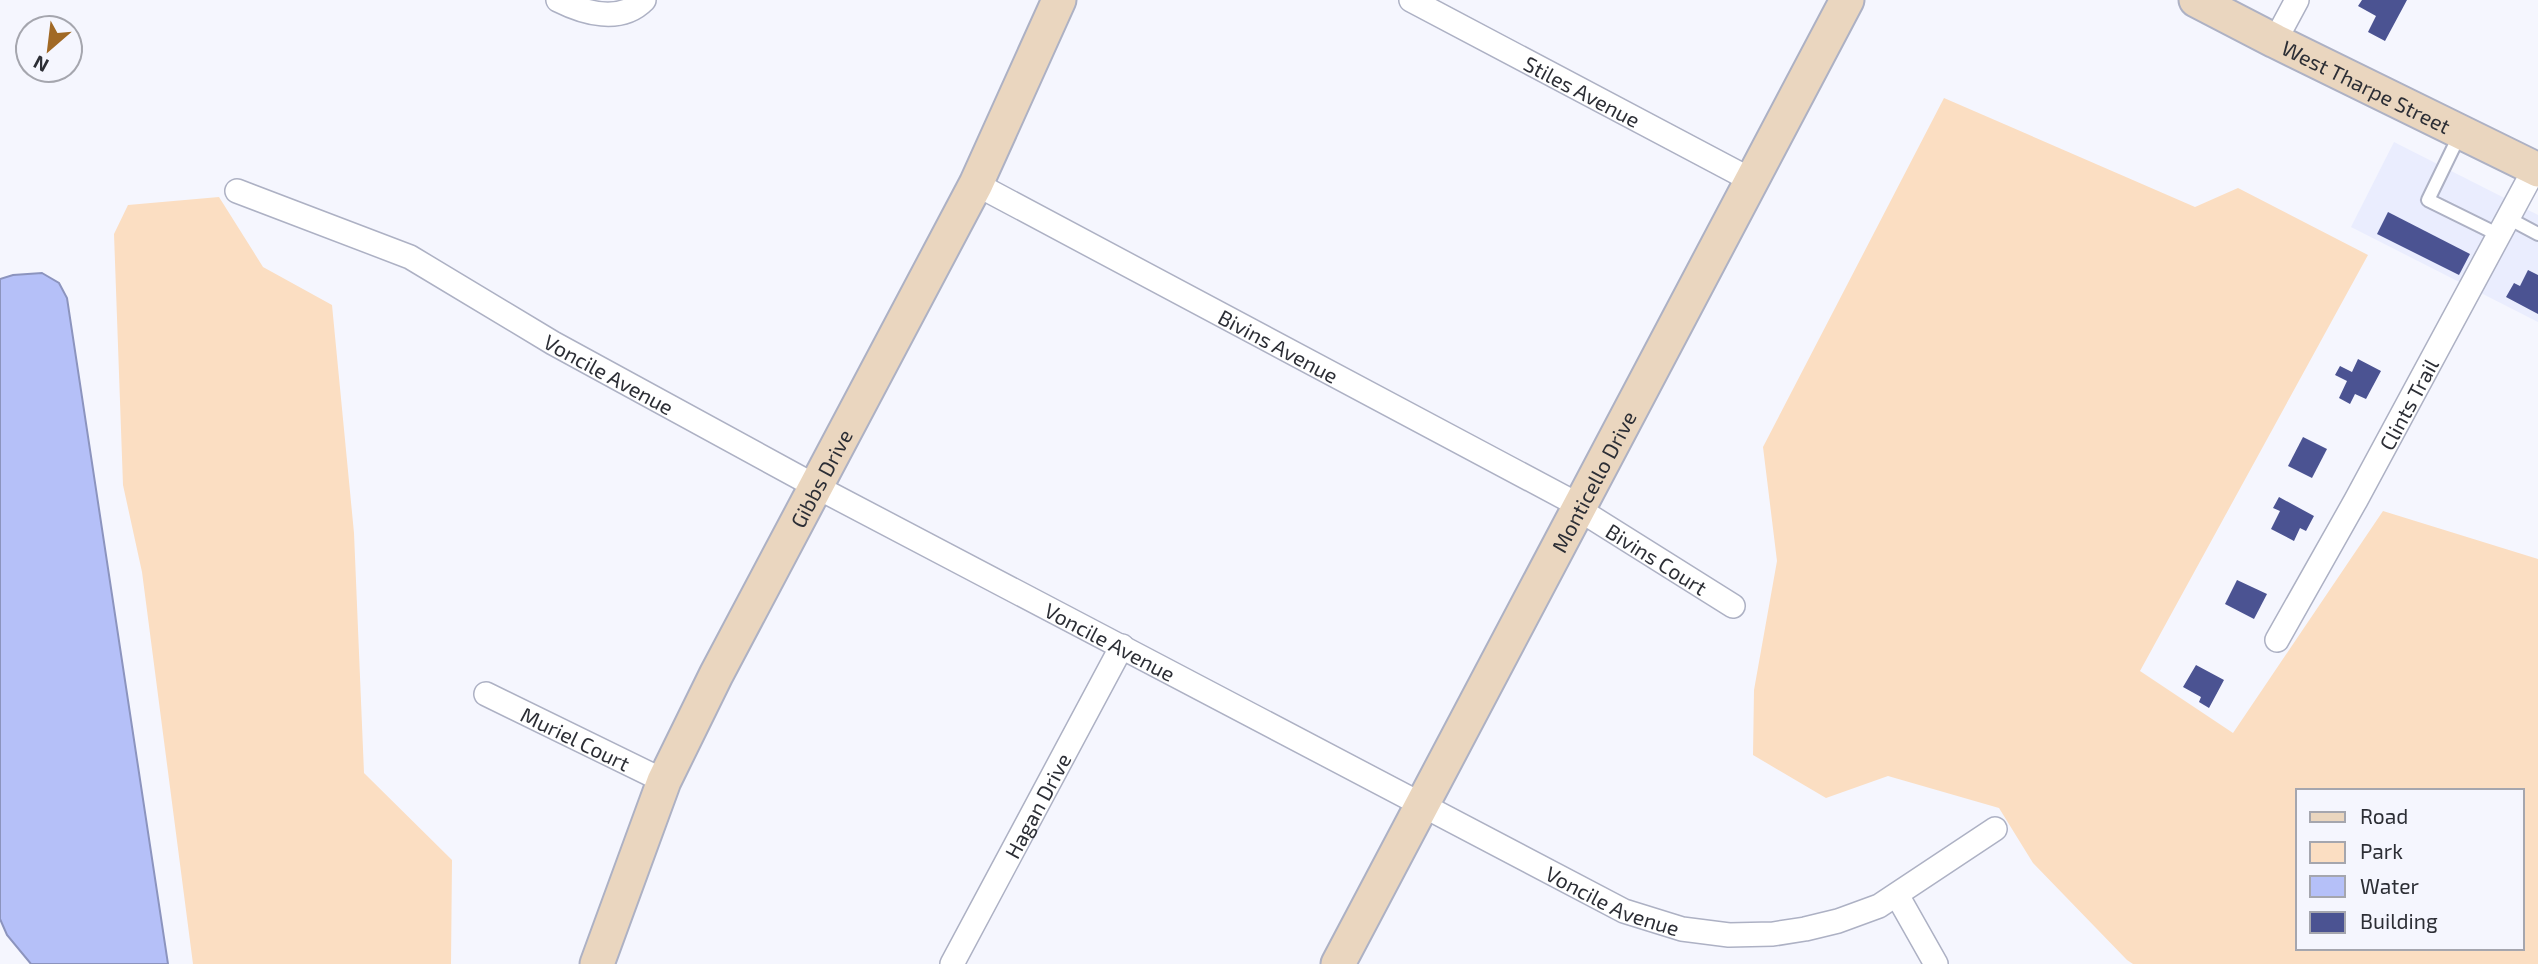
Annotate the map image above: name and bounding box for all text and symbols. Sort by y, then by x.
north arrow [14,14,84,84]
street label: West Tharpe Street [2278,34,2455,138]
street label: Stiles Avenue [1520,50,1645,132]
text: N [29,51,52,78]
street label: Bivins Avenue [1215,303,1343,387]
street label: Voncile Avenue [540,328,678,419]
street label: Clints Trail [2373,353,2443,454]
street label: Monticello Drive [1545,406,1640,556]
street label: Gibbs Drive [784,424,857,531]
street label: Bivins Court [1602,517,1712,599]
street label: Voncile Avenue [1041,597,1180,686]
street label: Muriel Court [517,701,634,775]
street label: Hagan Drive [999,748,1075,862]
legend [2296,789,2524,950]
text: Road [2360,803,2408,828]
text: Park [2360,838,2403,863]
street label: Voncile Avenue [1542,860,1683,940]
text: Water [2360,873,2419,898]
text: Building [2360,908,2438,933]

